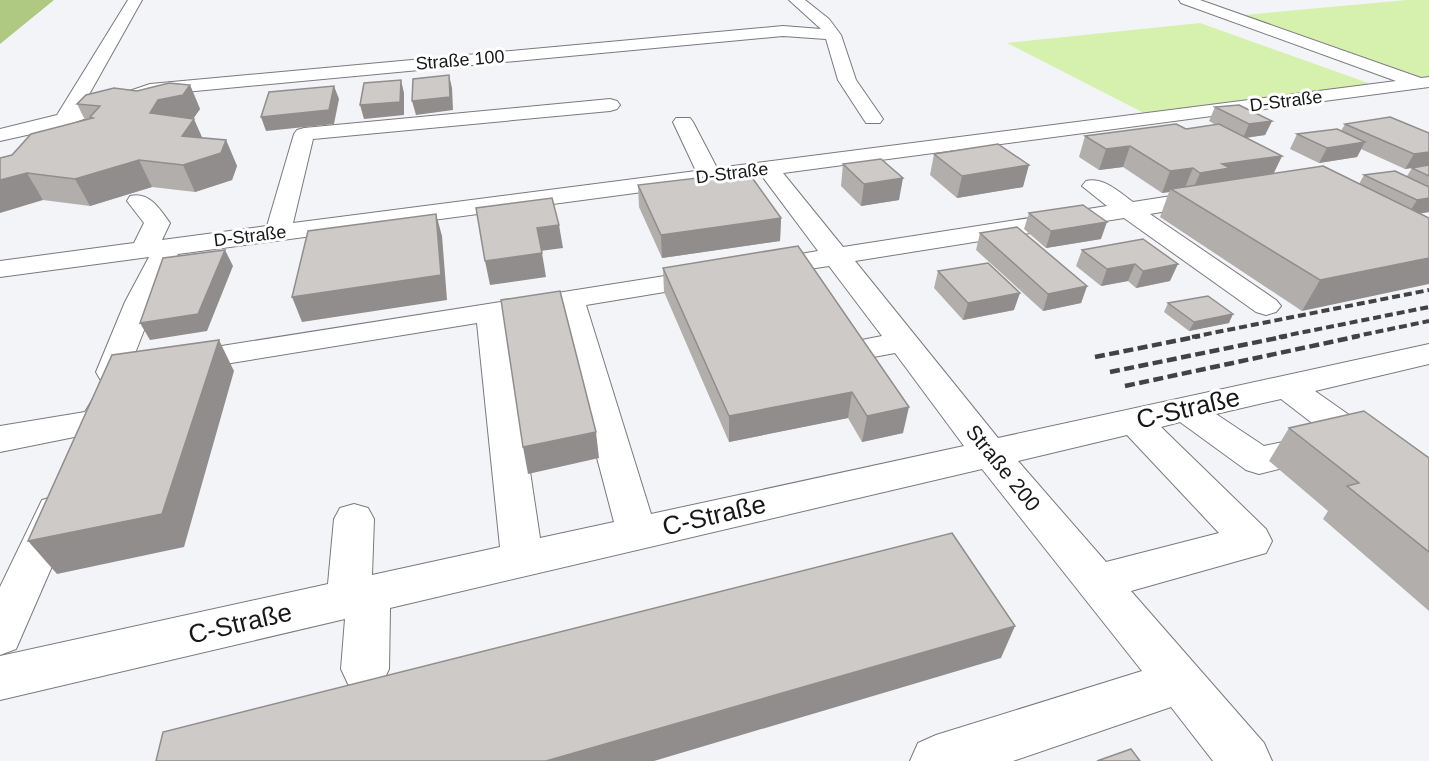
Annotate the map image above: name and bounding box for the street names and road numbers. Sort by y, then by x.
street label: Straße 100 [415,46,505,74]
street label: D-Straße [1249,87,1323,115]
street label: D-Straße [695,159,769,187]
street label: D-Straße [213,222,287,250]
street label: C-Straße [1133,382,1243,434]
street label: Straße 200 [962,420,1045,515]
street label: C-Straße [659,489,769,541]
street label: C-Straße [185,597,295,649]

